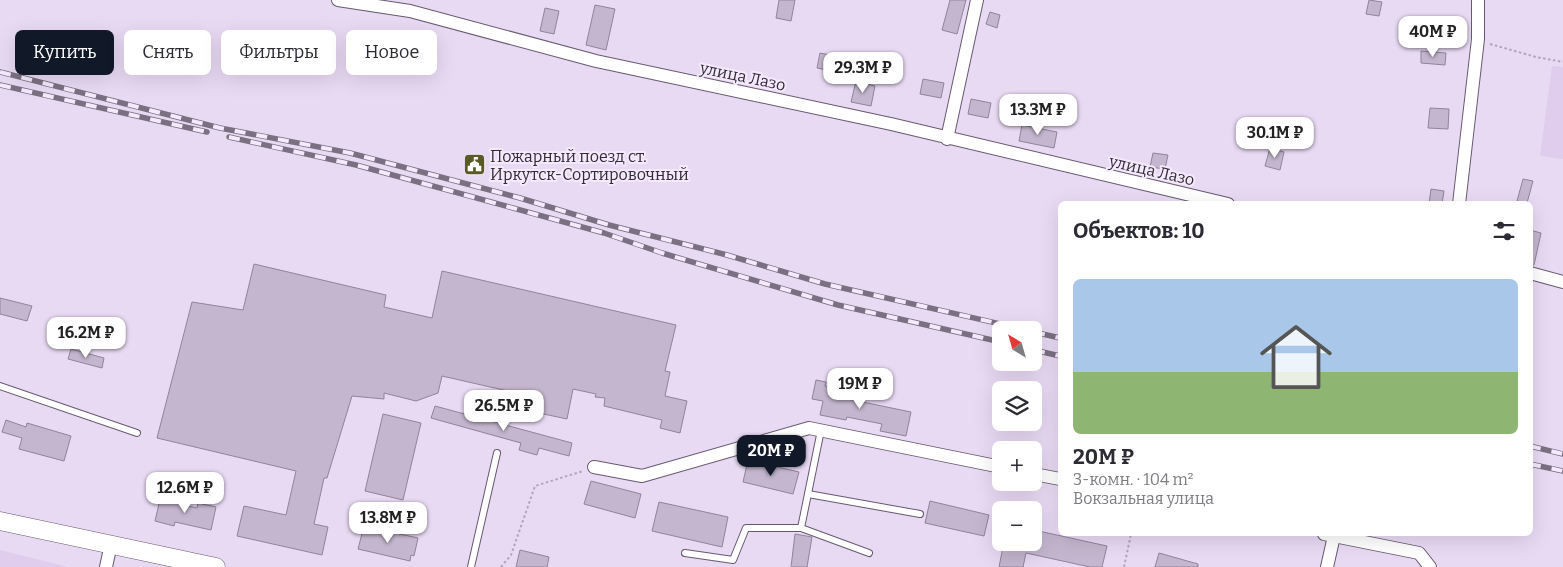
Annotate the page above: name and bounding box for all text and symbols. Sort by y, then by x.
pin: 40M ₽ [1398,15,1468,58]
text: 40M ₽ [1409,22,1457,41]
chip: Купить [15,30,114,75]
chip: Снять [124,30,211,75]
chip: Фильтры [221,30,336,75]
chip: Новое [346,30,437,75]
pin: 29.3M ₽ [817,52,909,94]
street label: улица Лазо [697,58,787,95]
text: 29.3M ₽ [834,58,892,77]
pin: 13.3M ₽ [992,94,1084,136]
text: 13.3M ₽ [1010,100,1066,119]
pin: 30.1M ₽ [1229,116,1321,159]
text: 30.1M ₽ [1247,123,1303,142]
place label: Пожарный поезд ст. Иркутск-Сортировочный [490,147,689,184]
street label: улица Лазо [1106,151,1196,190]
public building icon: Пожарный поезд ст. Иркутск-Сортировочный [462,153,486,177]
icon: filters [1490,217,1518,245]
text: Объектов: 10 [1073,218,1205,244]
icon: home [1251,312,1341,402]
pin: 16.2M ₽ [40,316,132,359]
north arrow [992,321,1042,371]
map controls [992,321,1042,551]
text: 16.2M ₽ [58,323,114,342]
pin: 19M ₽ [825,368,895,410]
text: 19M ₽ [838,374,882,393]
button: layers [992,381,1042,431]
pin: 26.5M ₽ [458,390,550,432]
text: 26.5M ₽ [475,396,533,415]
pin: 20M ₽ [736,434,806,477]
text: 20M ₽ [748,441,794,460]
button: + [992,441,1042,491]
text: 20M ₽ [1073,444,1134,470]
text: 3-комн. · 104 m² [1073,470,1194,489]
pin: 12.6M ₽ [139,472,231,514]
text: 12.6M ₽ [157,478,213,497]
text: Вокзальная улица [1073,489,1214,508]
button: − [992,501,1042,551]
pin: 13.8M ₽ [342,502,434,544]
text: 13.8M ₽ [360,508,416,527]

